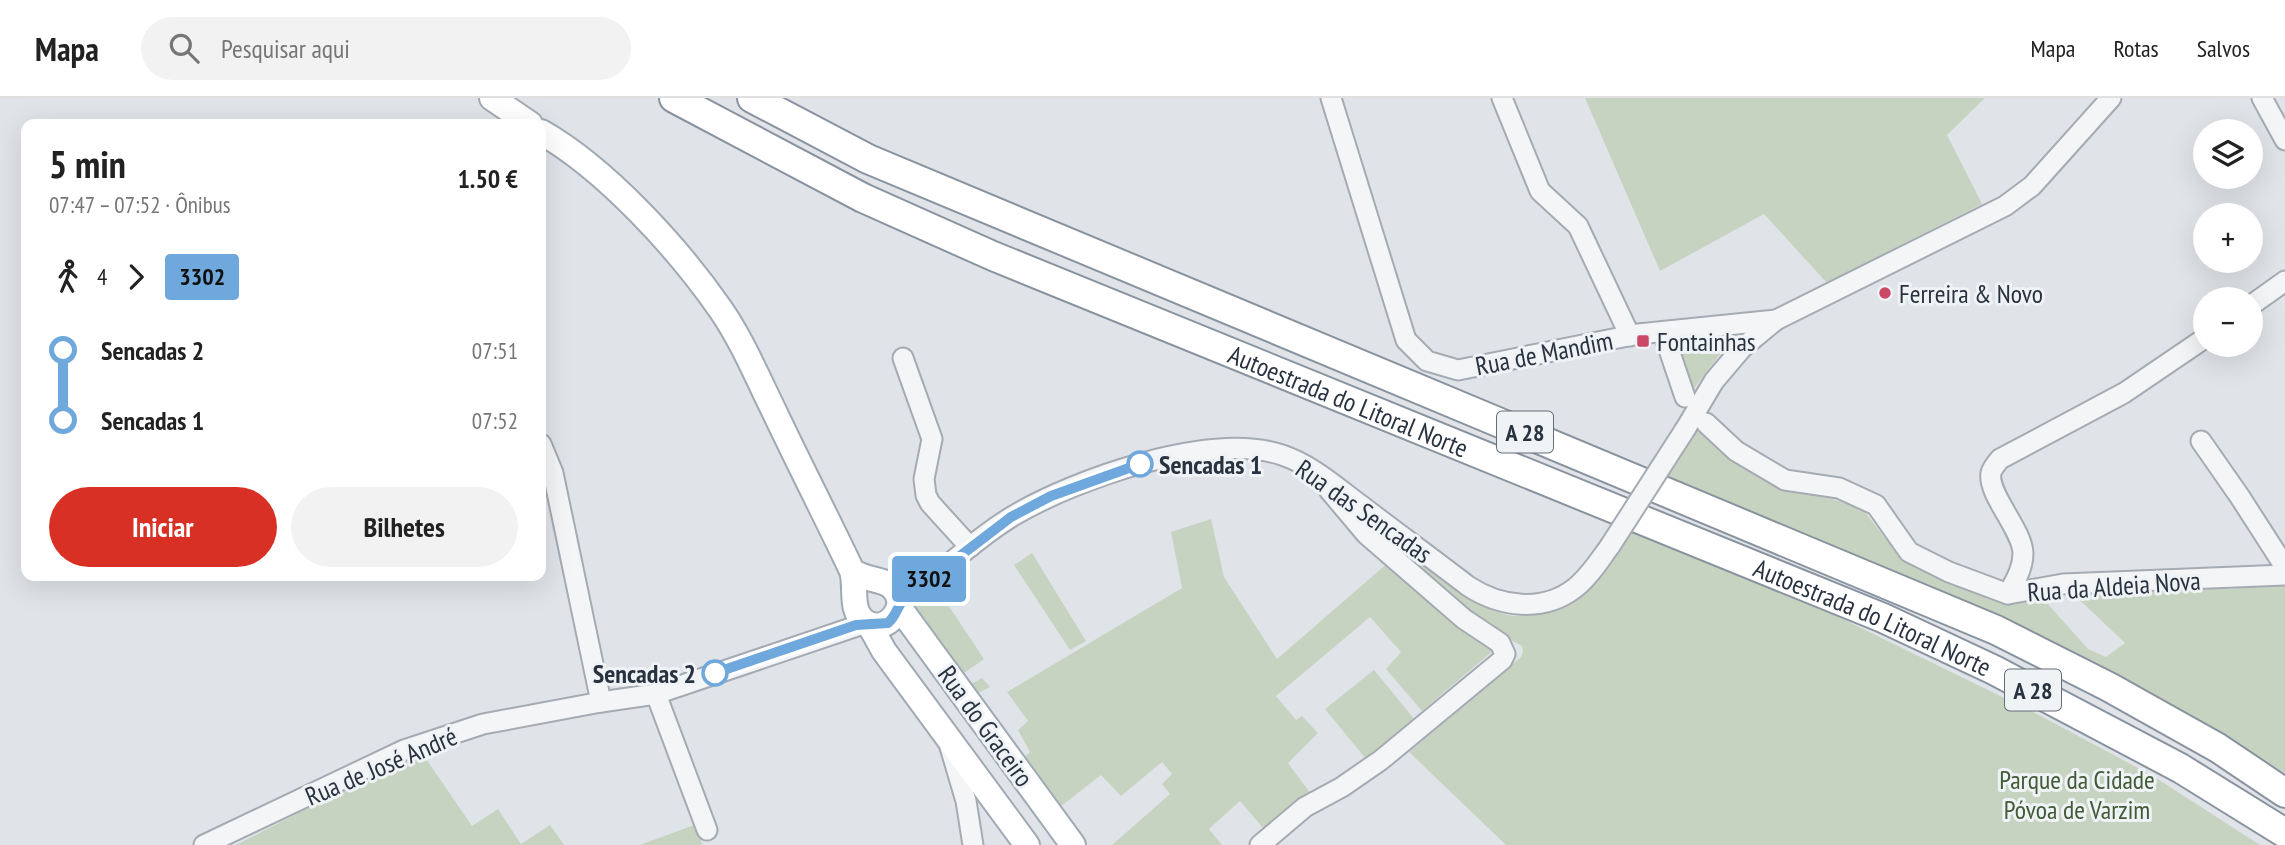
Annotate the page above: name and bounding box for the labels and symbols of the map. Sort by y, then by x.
place label: Ferreira & Novo [1899,277,2043,310]
marker: Ferreira & Novo [1877,285,1893,301]
street label: Rua de Mandim [1472,324,1616,382]
place label: Fontainhas [1657,325,1756,358]
marker: Fontainhas [1635,333,1651,349]
street label: Autoestrada do Litoral Norte [1224,337,1473,464]
road number: A 28 [1497,412,1553,452]
place label: Sencadas 1 [1159,448,1262,481]
marker: Sencadas 1 [1127,451,1153,477]
street label: Rua das Sencadas [1289,452,1439,570]
street label: Autoestrada do Litoral Norte [1749,551,1997,683]
line badge: 3302 [880,556,978,602]
street label: Rua da Aldeia Nova [2026,563,2202,609]
place label: Sencadas 2 [593,657,696,690]
street label: Rua do Graceiro [931,659,1041,793]
marker: Sencadas 2 [702,660,728,686]
road number: A 28 [2005,670,2061,710]
street label: Rua de José André [300,719,462,813]
park label: Parque da Cidade Póvoa de Varzim [1999,763,2155,826]

